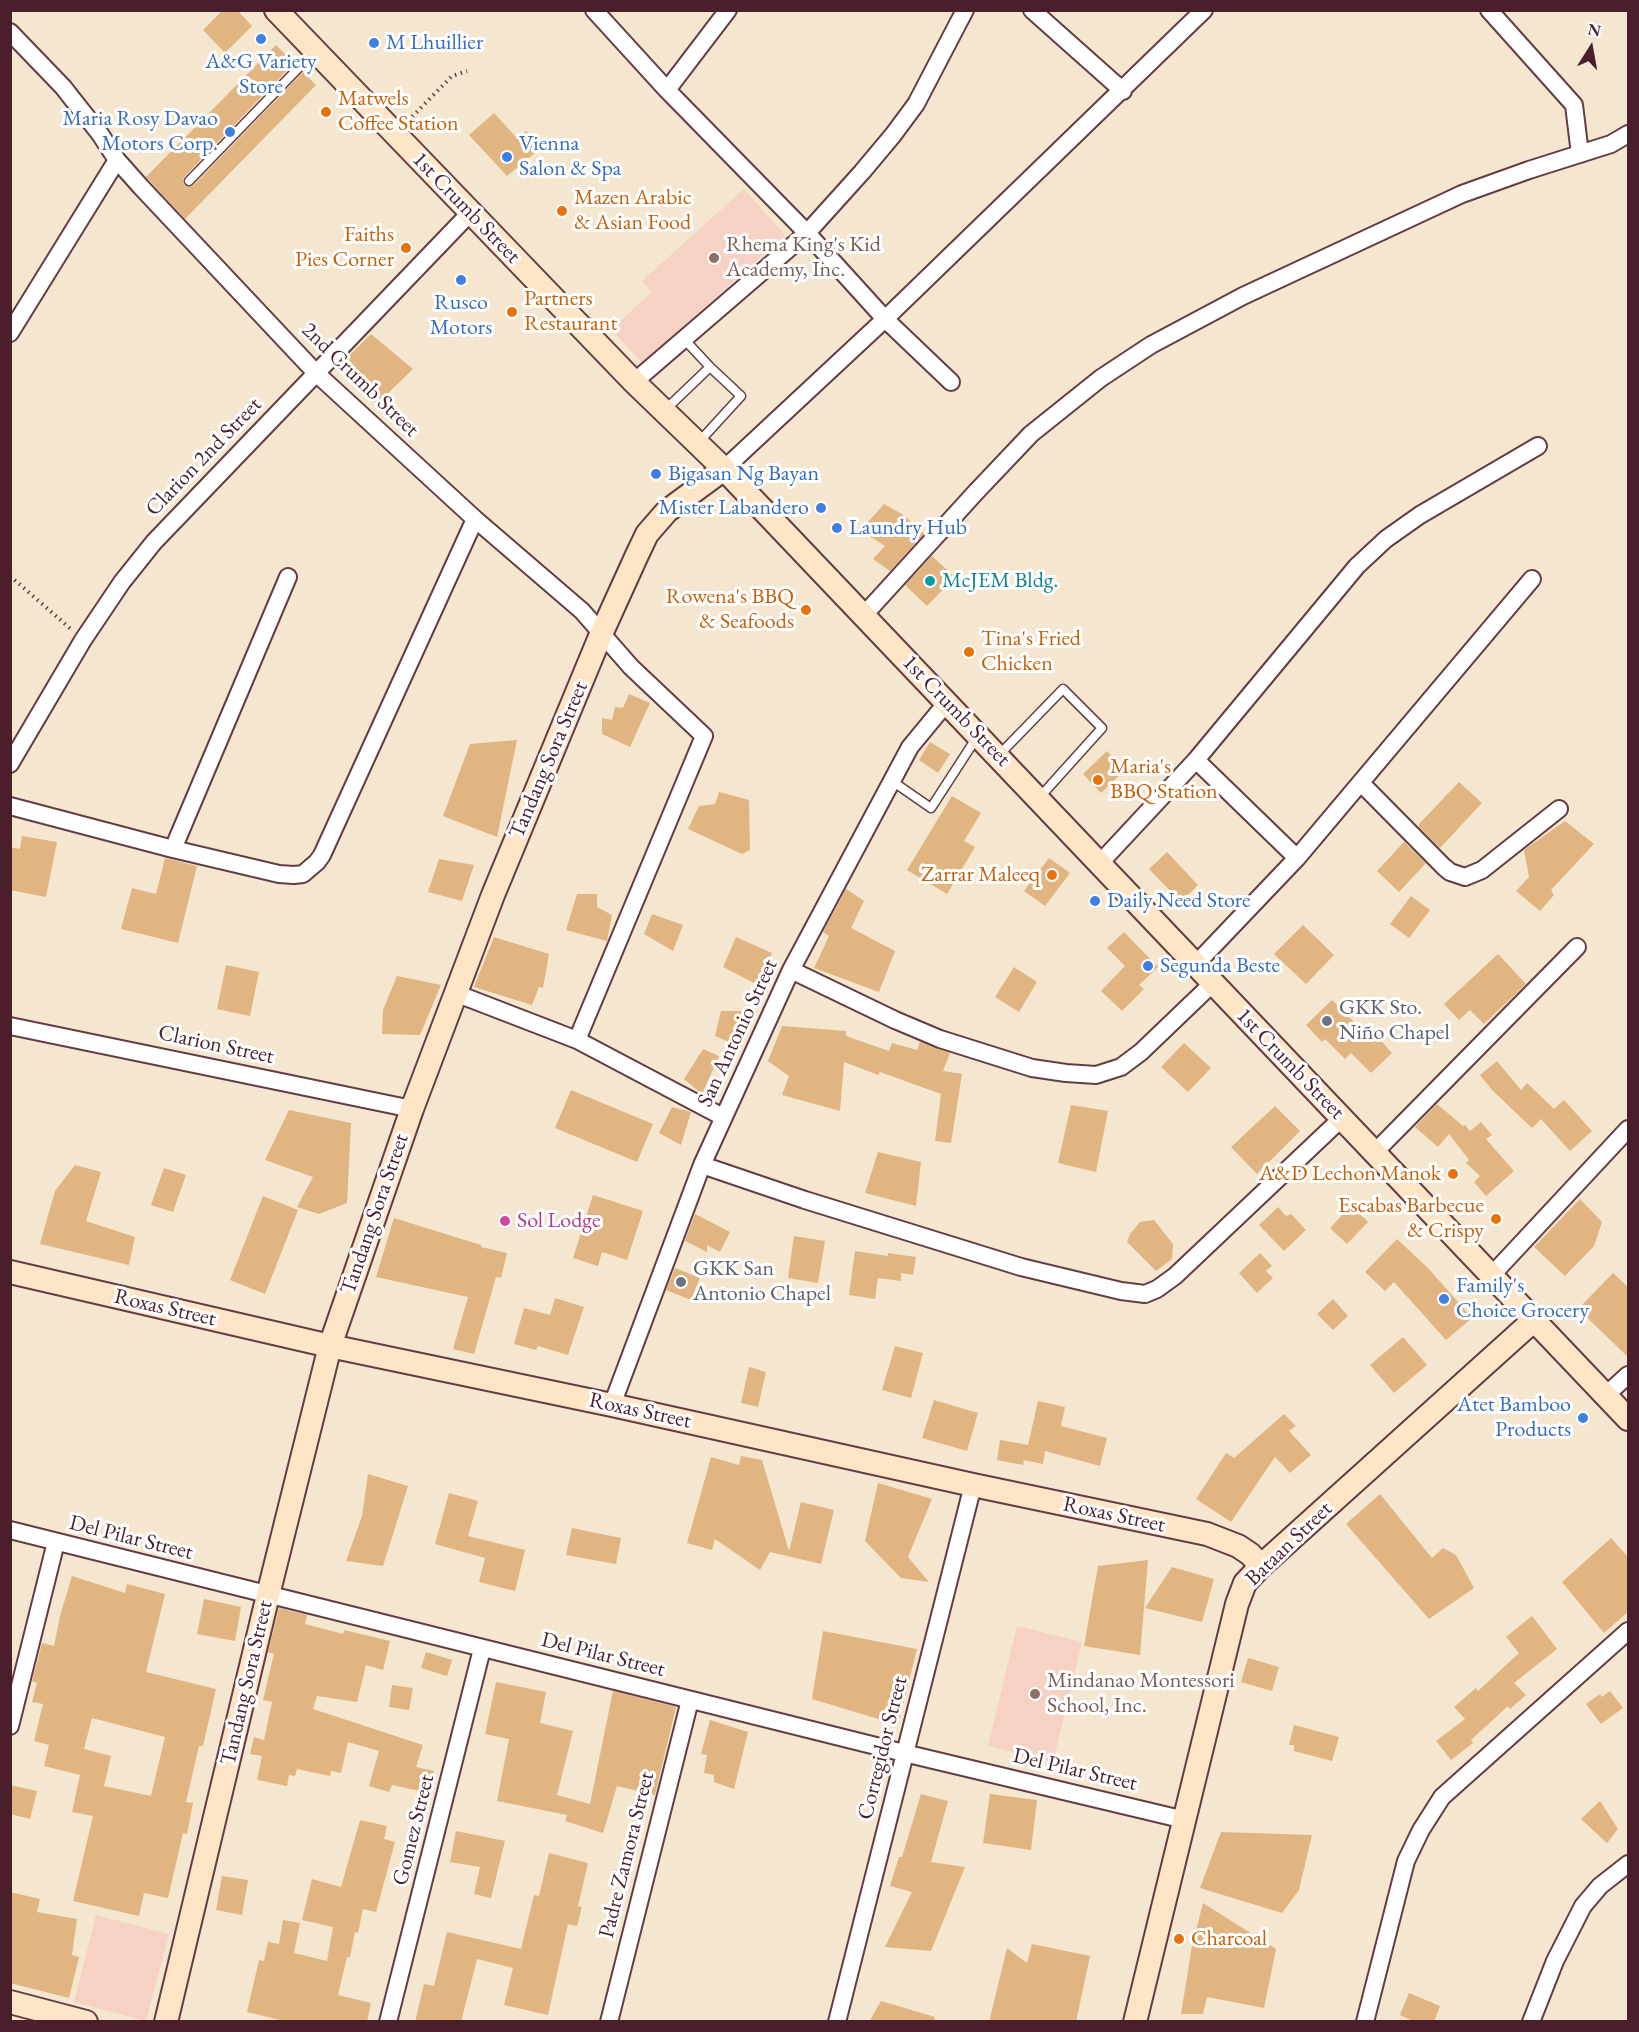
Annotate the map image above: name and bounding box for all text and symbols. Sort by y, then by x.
north arrow [1561,18,1621,78]
text: N [1586,18,1603,41]
place label: M Lhuillier [386,30,483,56]
marker: A&G Variety Store [254,32,268,46]
marker: M Lhuillier [367,36,381,50]
place label: A&G Variety Store [205,49,317,100]
place label: Matwels Coffee Station [338,86,459,138]
marker: Matwels Coffee Station [319,105,333,119]
place label: Maria Rosy Davao Motors Corp. [63,106,218,158]
marker: Maria Rosy Davao Motors Corp. [223,125,237,139]
place label: Vienna Salon & Spa [519,131,621,182]
street label: 1st Crumb Street [406,147,526,269]
marker: Vienna Salon & Spa [500,150,514,164]
place label: Mazen Arabic & Asian Food [574,185,692,236]
marker: Mazen Arabic & Asian Food [555,204,569,218]
place label: Faiths Pies Corner [295,222,394,274]
place label: Rhema King's Kid Academy, Inc. [726,232,881,284]
marker: Faiths Pies Corner [399,241,413,255]
marker: Rhema King's Kid Academy, Inc. [707,251,721,265]
marker: Rusco Motors [454,273,468,287]
place label: Partners Restaurant [524,286,617,338]
place label: Rusco Motors [430,290,492,342]
marker: Partners Restaurant [505,305,519,319]
street label: 2nd Crumb Street [296,317,424,443]
street label: Clarion 2nd Street [141,392,267,522]
place label: Bigasan Ng Bayan [668,461,819,487]
marker: Bigasan Ng Bayan [649,467,663,481]
place label: Mister Labandero [659,495,809,521]
marker: Mister Labandero [814,501,828,515]
place label: Laundry Hub [849,515,967,541]
marker: Laundry Hub [830,521,844,535]
place label: McJEM Bldg. [942,568,1058,594]
marker: McJEM Bldg. [923,574,937,588]
place label: Rowena's BBQ & Seafoods [666,584,794,636]
marker: Rowena's BBQ & Seafoods [799,603,813,617]
place label: Tina's Fried Chicken [981,626,1081,678]
marker: Tina's Fried Chicken [962,645,976,659]
street label: 1st Crumb Street [896,650,1016,772]
street label: Tandang Sora Street [504,677,594,843]
place label: Maria's BBQ Station [1110,754,1218,806]
marker: Maria's BBQ Station [1091,773,1105,787]
place label: Zarrar Maleeq [921,862,1040,888]
marker: Zarrar Maleeq [1045,868,1059,882]
place label: Daily Need Store [1107,888,1251,914]
marker: Daily Need Store [1088,894,1102,908]
place label: Segunda Beste [1160,953,1280,979]
street label: San Antonio Street [692,955,784,1111]
marker: Segunda Beste [1141,959,1155,973]
place label: GKK Sto. Niño Chapel [1339,995,1450,1046]
street label: 1st Crumb Street [1230,1003,1350,1125]
marker: GKK Sto. Niño Chapel [1320,1014,1334,1028]
street label: Clarion Street [156,1020,276,1070]
street label: Tandang Sora Street [335,1130,415,1298]
place label: A&D Lechon Manok [1259,1161,1441,1187]
marker: A&D Lechon Manok [1446,1167,1460,1181]
place label: Escabas Barbecue & Crispy [1338,1193,1484,1244]
place label: Sol Lodge [517,1208,600,1234]
marker: Escabas Barbecue & Crispy [1489,1212,1503,1226]
marker: Sol Lodge [498,1214,512,1228]
place label: GKK San Antonio Chapel [693,1256,831,1308]
place label: Family's Choice Grocery [1456,1273,1589,1324]
marker: GKK San Antonio Chapel [674,1275,688,1289]
street label: Roxas Street [112,1283,218,1333]
marker: Family's Choice Grocery [1437,1292,1451,1306]
street label: Roxas Street [587,1387,693,1435]
place label: Atet Bamboo Products [1457,1392,1571,1444]
marker: Atet Bamboo Products [1576,1411,1590,1425]
street label: Roxas Street [1061,1491,1167,1539]
street label: Bataan Street [1240,1496,1338,1592]
street label: Del Pilar Street [66,1510,196,1566]
street label: Tandang Sora Street [215,1598,279,1768]
street label: Del Pilar Street [538,1627,668,1683]
place label: Mindanao Montessori School, Inc. [1047,1668,1235,1720]
street label: Corregidor Street [852,1674,914,1822]
marker: Mindanao Montessori School, Inc. [1028,1687,1042,1701]
street label: Del Pilar Street [1010,1743,1140,1797]
street label: Padre Zamora Street [594,1769,660,1941]
street label: Gomez Street [387,1772,441,1888]
place label: Charcoal [1191,1926,1267,1952]
marker: Charcoal [1172,1932,1186,1946]

